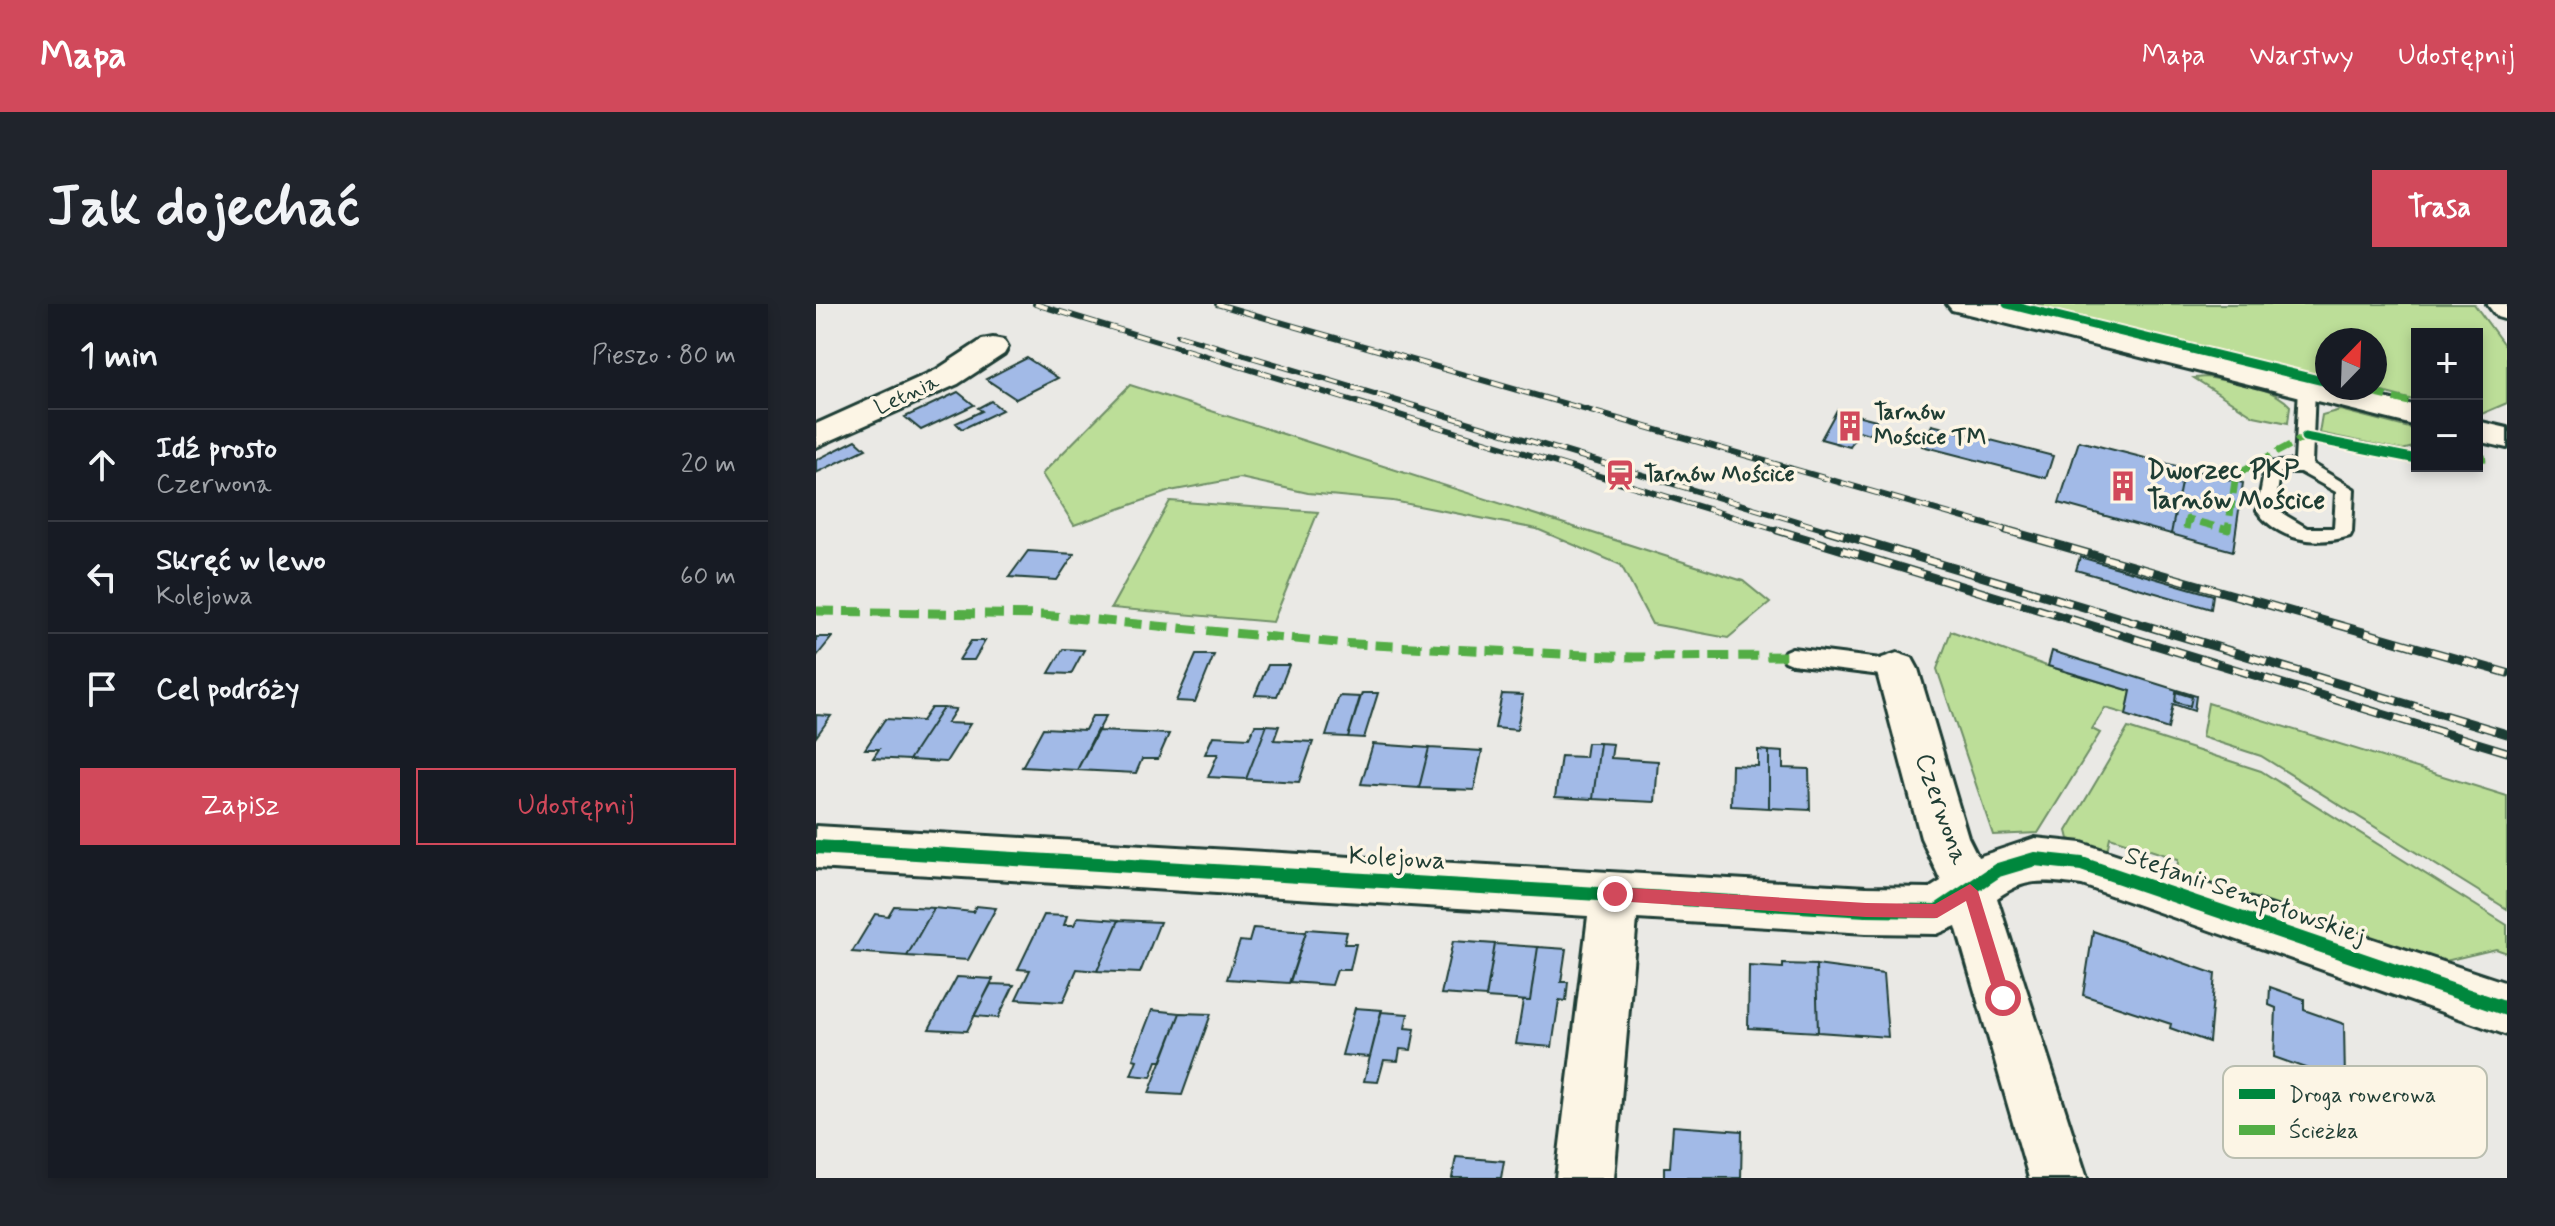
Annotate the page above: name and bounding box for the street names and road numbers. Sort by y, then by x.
street label: Letnia [870,368,944,422]
street label: Czerwona [1906,749,1976,870]
street label: Kolejowa [1348,839,1446,879]
street label: Stefanii Sempołowskiej [2120,839,2370,953]

